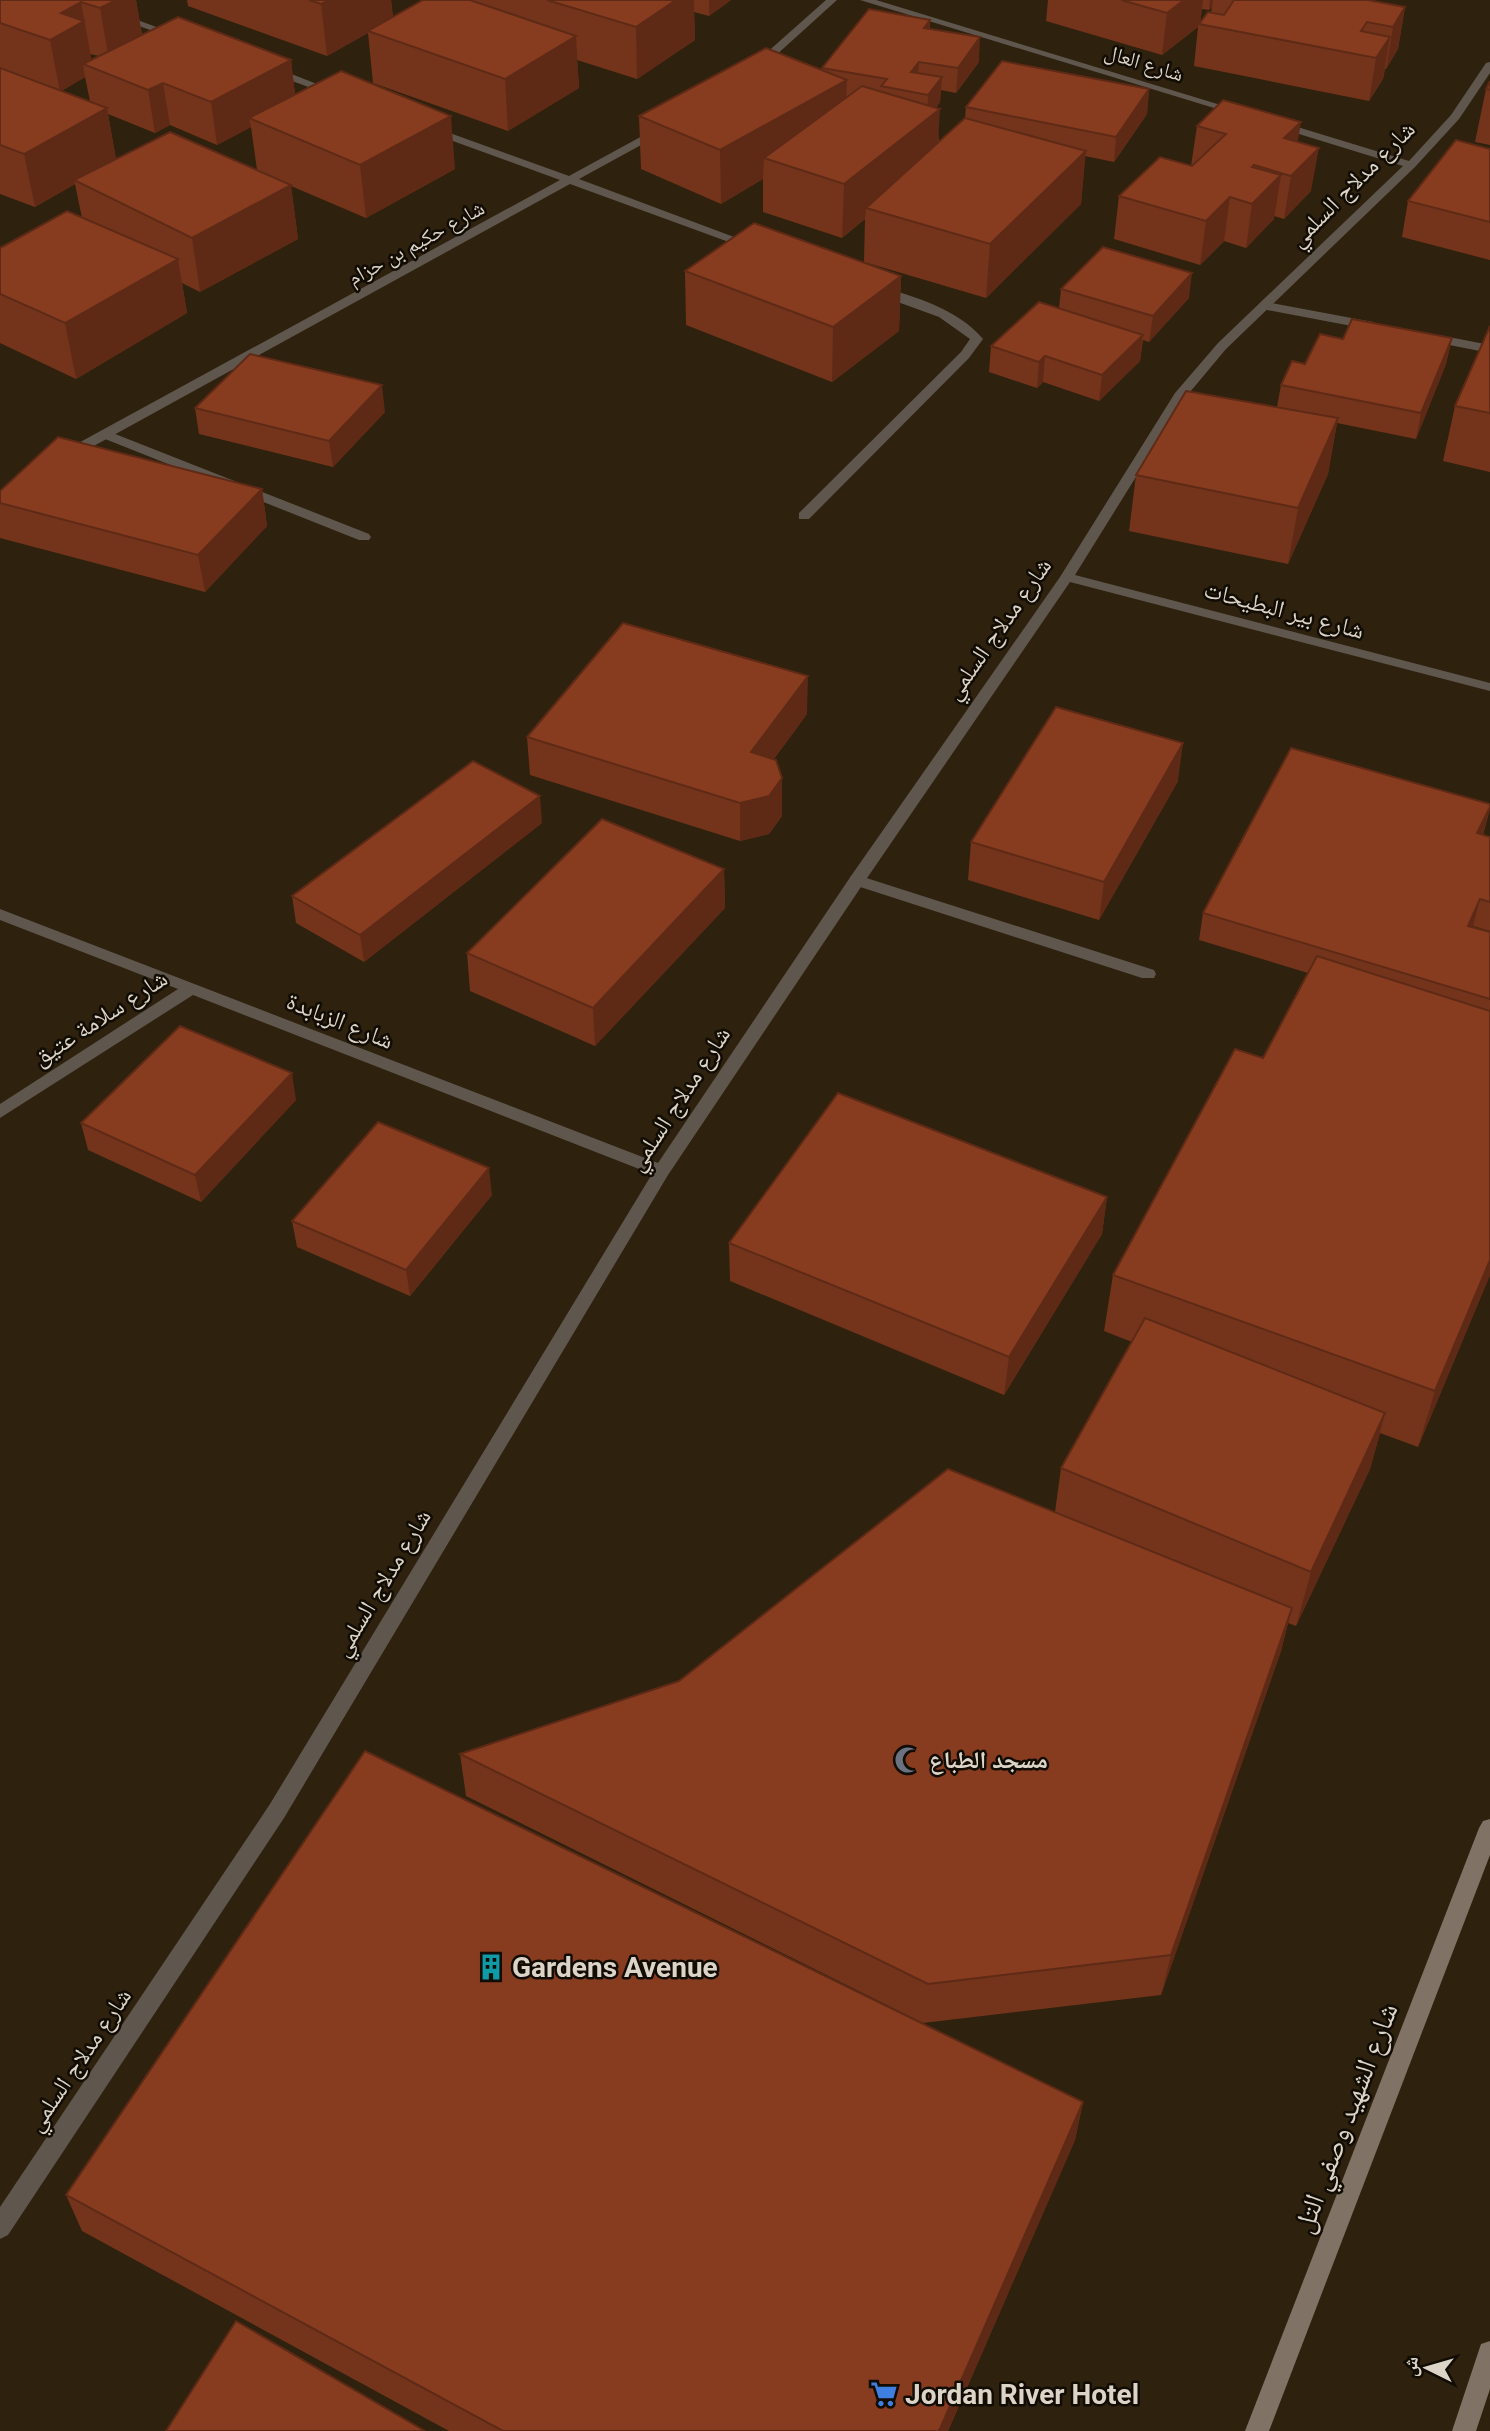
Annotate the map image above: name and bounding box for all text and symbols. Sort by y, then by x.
street label: شارع العال [1101,40,1186,87]
street label: شارع مدلاج السلمي [1283,115,1424,256]
street label: شارع حكيم بن حزام [344,196,489,292]
street label: شارع مدلاج السلمي [939,553,1061,708]
street label: شارع بير البطيحات [1201,575,1367,646]
street label: شارع سلامة عتيق [28,964,173,1073]
street label: شارع الزبابدة [282,987,397,1056]
street label: شارع مدلاج السلمي [622,1022,740,1179]
street label: شارع مدلاج السلمي [327,1504,441,1664]
mosque icon: مسجد الطباع [893,1745,923,1775]
place label: مسجد الطباع [929,1746,1048,1775]
place label: Gardens Avenue [512,1951,718,1984]
building icon: Gardens Avenue [476,1952,506,1982]
street label: شارع مدلاج السلمي [21,1983,141,2140]
street label: شارع الشهيد وصفي التل [1286,1999,1410,2240]
north arrow [1392,2333,1462,2403]
text: ش [1398,2356,1423,2378]
place label: Jordan River Hotel [905,2378,1139,2411]
supermarket icon: Jordan River Hotel [869,2379,899,2409]

